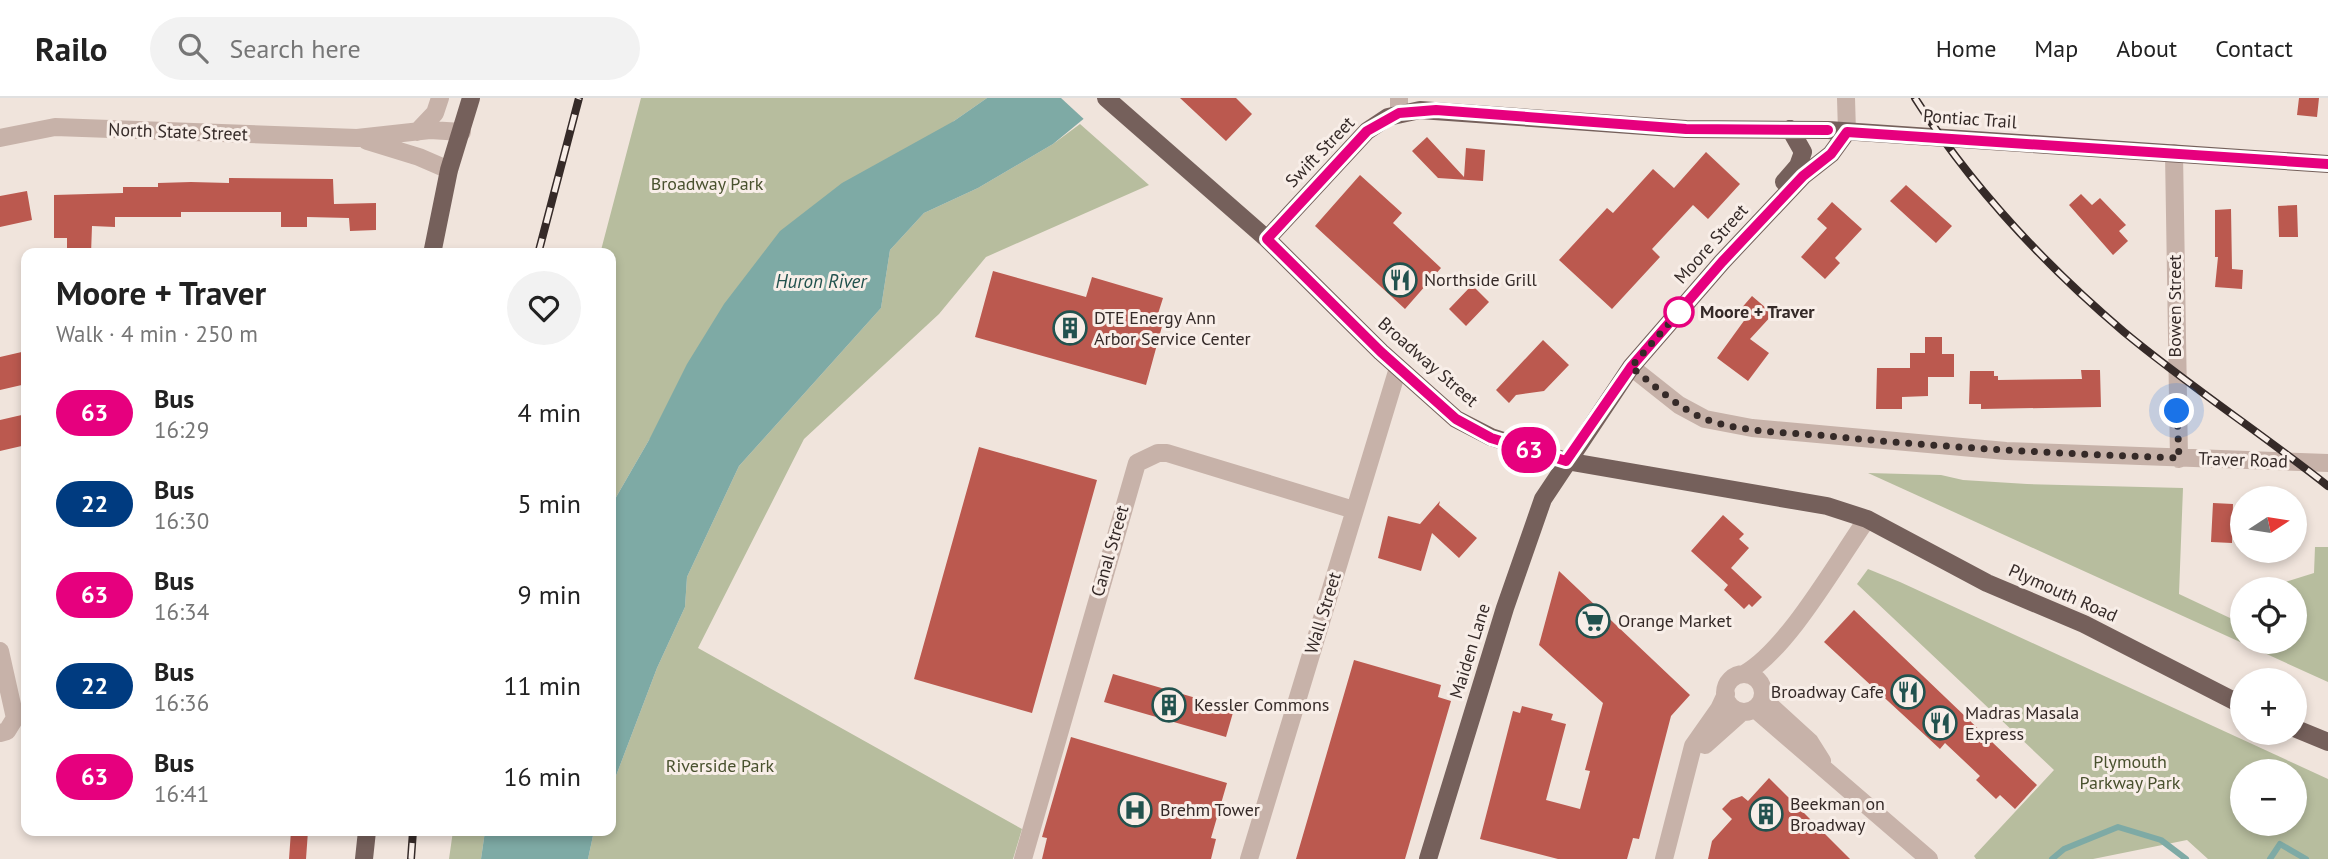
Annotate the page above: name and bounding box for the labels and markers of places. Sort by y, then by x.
restaurant icon: Northside Grill [1381,261,1419,299]
place label: Northside Grill [1424,268,1538,291]
marker: Moore + Traver [1664,297,1694,327]
place label: Moore + Traver [1700,300,1815,323]
place label: DTE Energy Ann Arbor Service Center [1094,306,1251,350]
building icon: DTE Energy Ann Arbor Service Center [1051,309,1089,347]
supermarket icon: Orange Market [1574,602,1612,640]
place label: Orange Market [1618,609,1732,632]
restaurant icon: Broadway Cafe [1889,673,1927,711]
place label: Broadway Cafe [1771,680,1884,703]
building icon: Kessler Commons [1150,686,1188,724]
place label: Kessler Commons [1194,693,1329,716]
place label: Madras Masala Express [1965,701,2079,745]
restaurant icon: Madras Masala Express [1921,704,1959,742]
hospital icon: Brehm Tower [1116,791,1154,829]
place label: Beekman on Broadway [1790,792,1885,836]
building icon: Beekman on Broadway [1747,795,1785,833]
place label: Brehm Tower [1160,798,1260,821]

